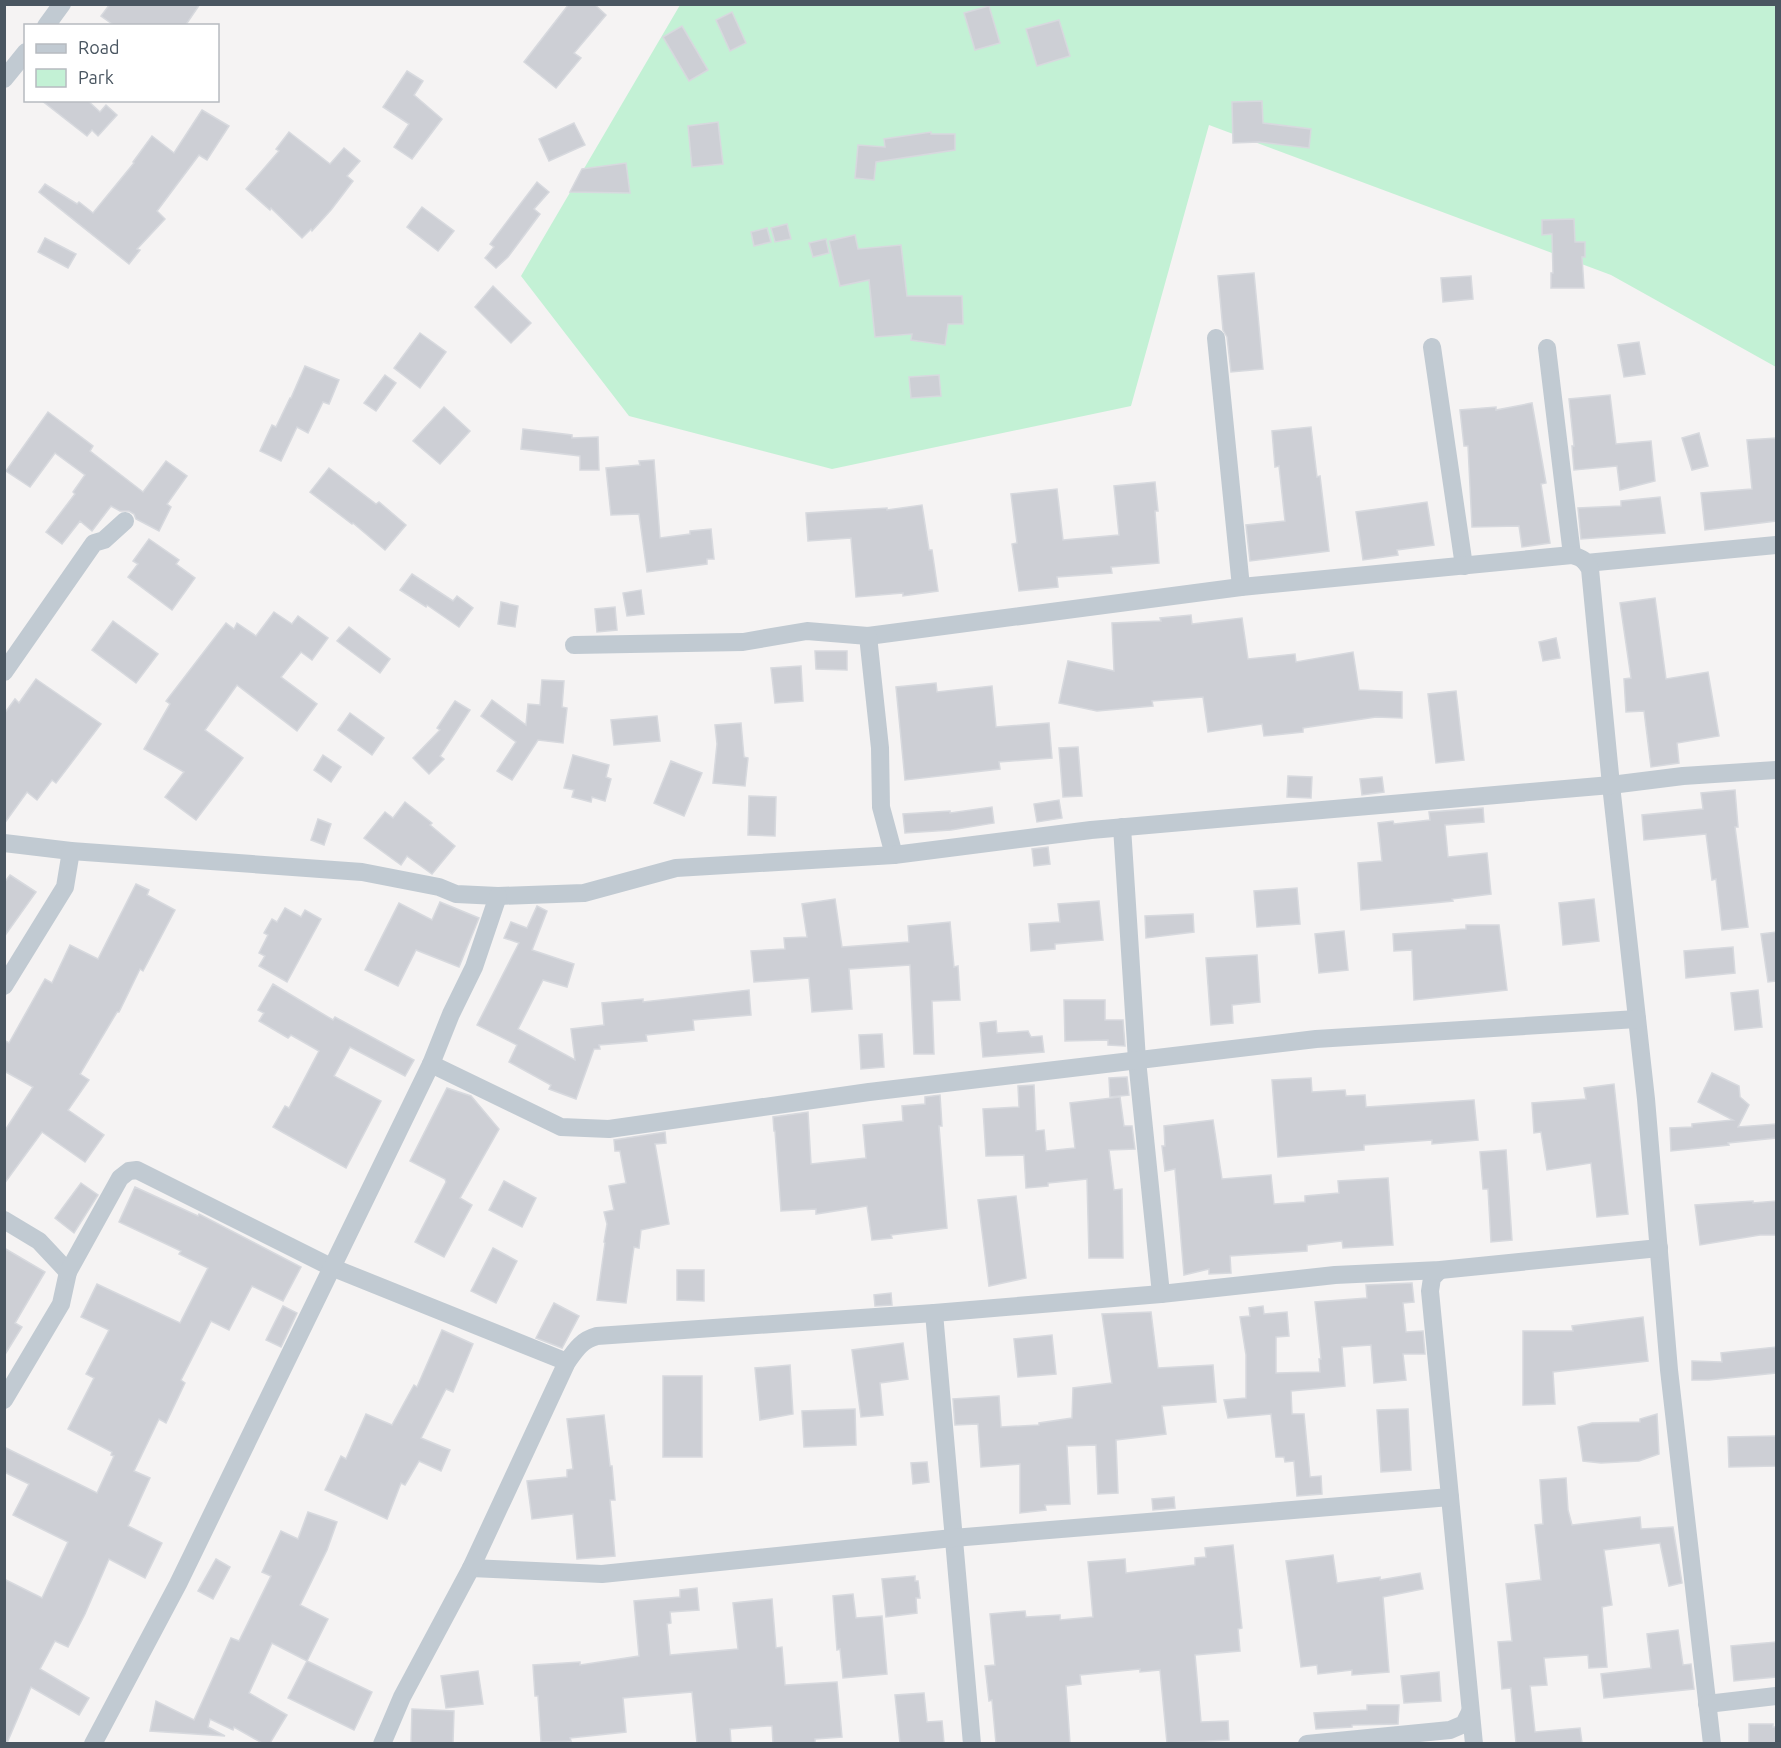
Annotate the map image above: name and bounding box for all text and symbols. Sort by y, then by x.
legend [24,24,219,102]
text: Road [78,37,120,57]
text: Park [78,67,114,87]

